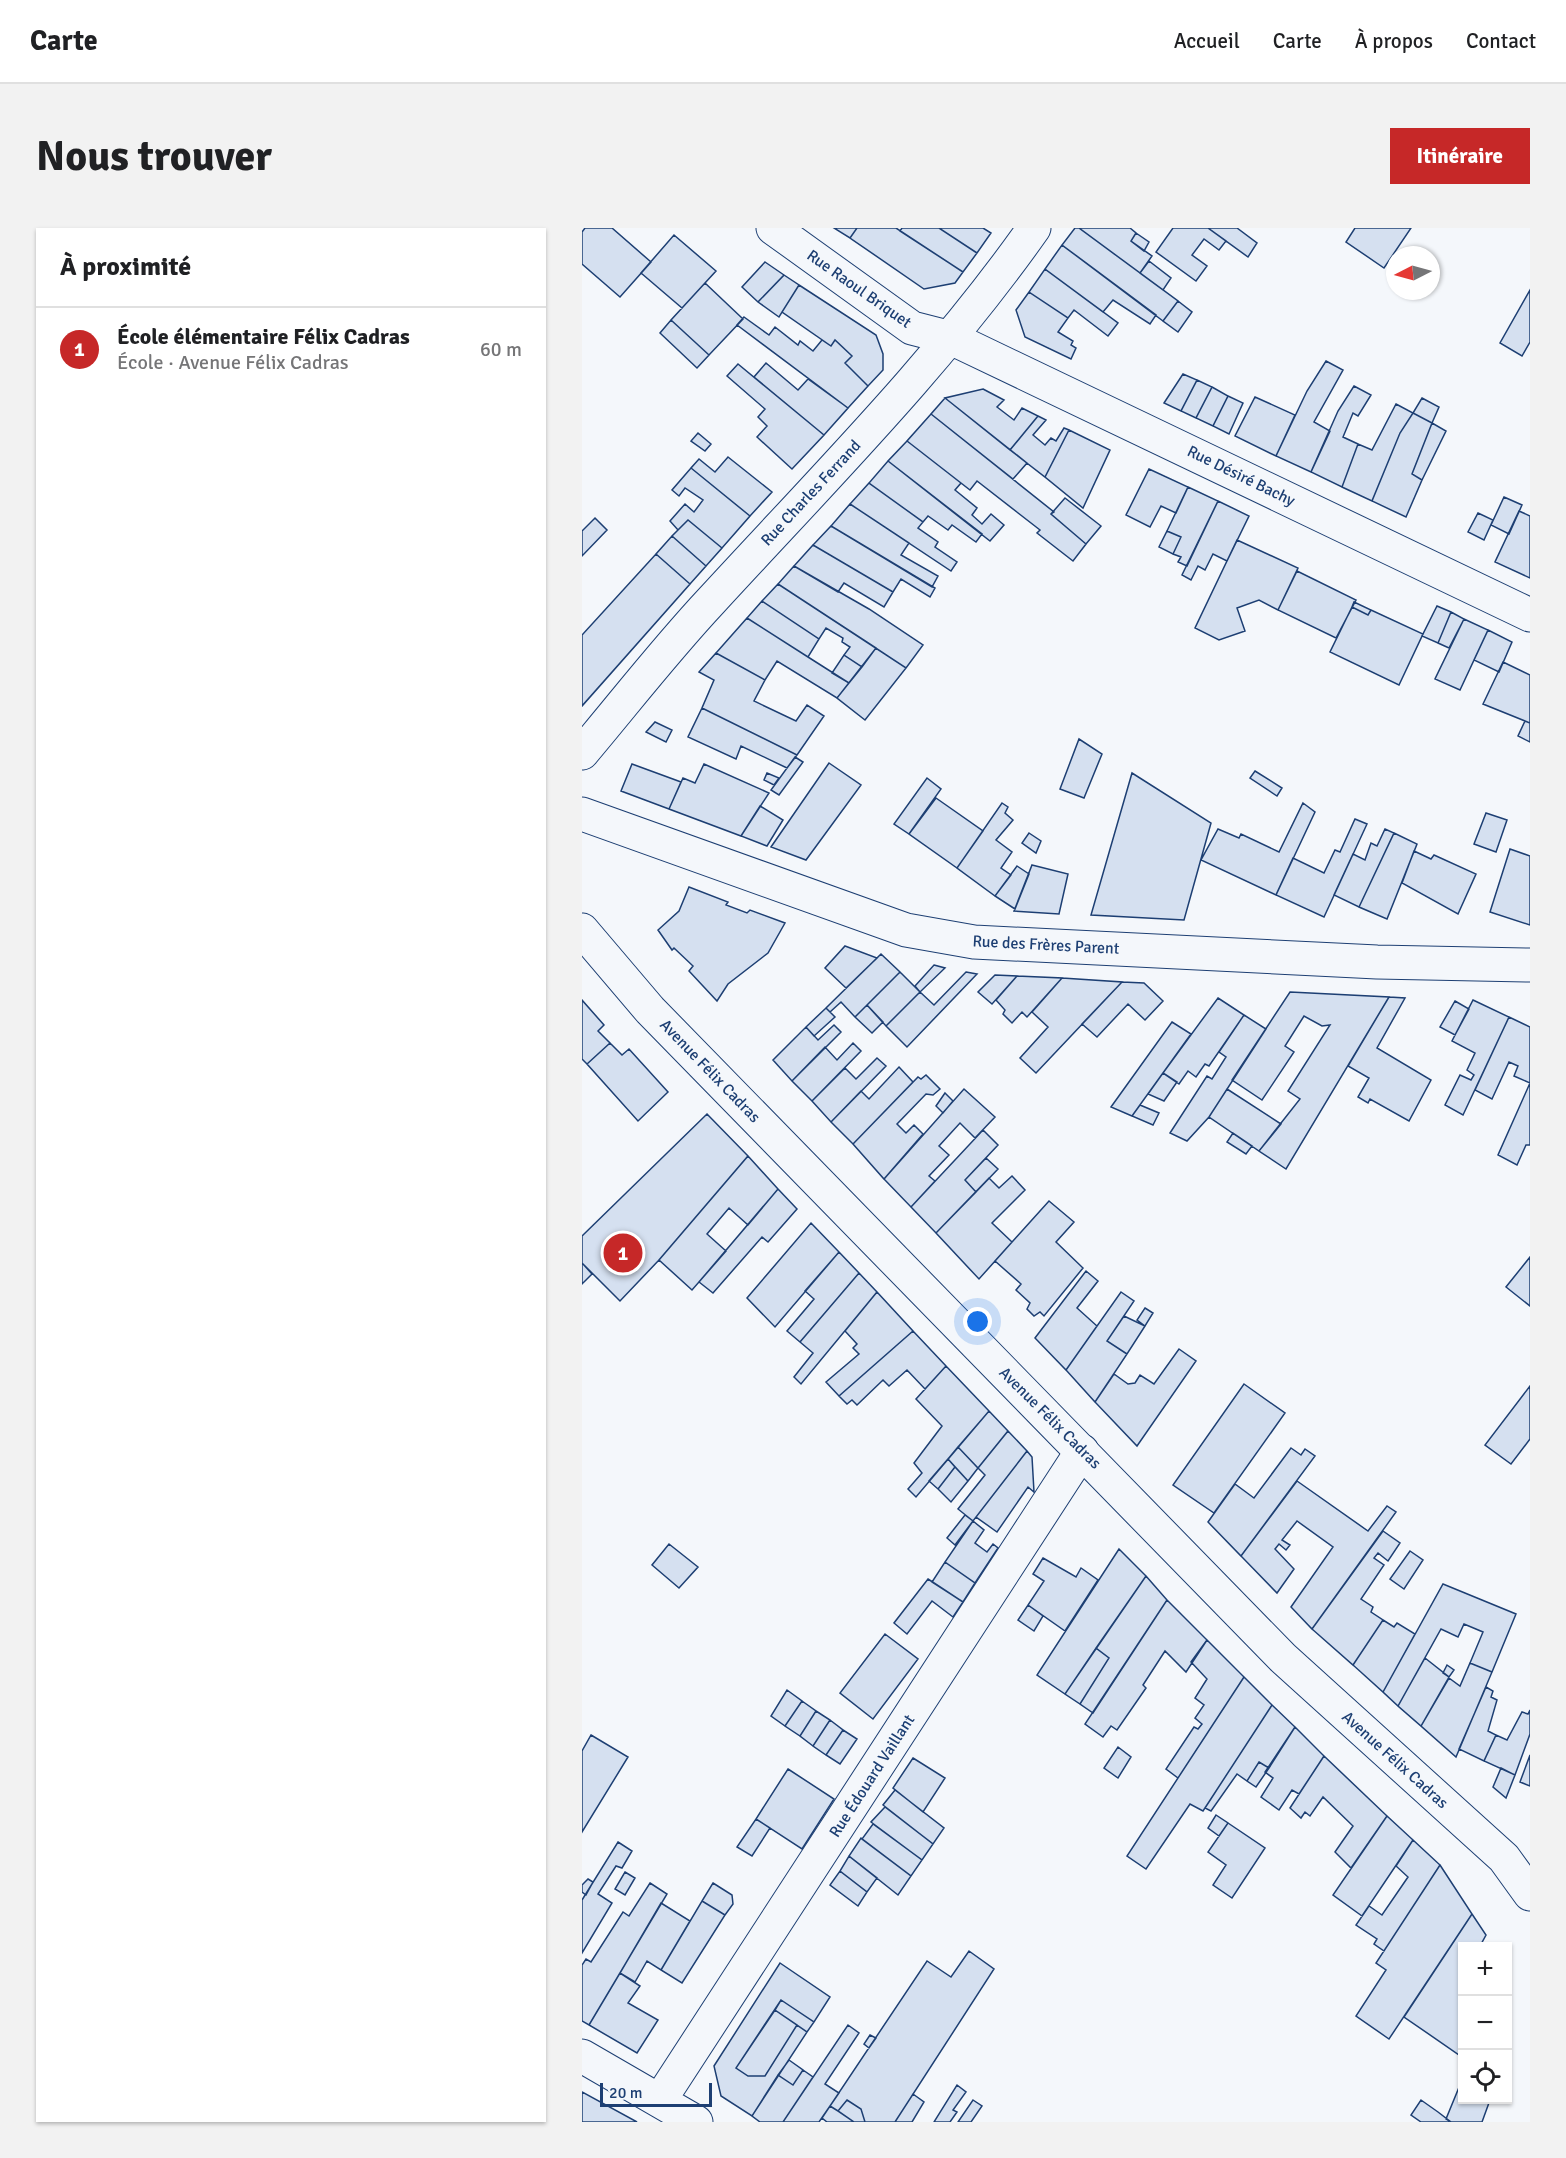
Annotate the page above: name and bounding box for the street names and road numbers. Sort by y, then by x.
street label: Rue Raoul Briquet [803,246,915,333]
street label: Rue Charles Ferrand [757,436,865,550]
street label: Rue Désiré Bachy [1184,441,1299,511]
street label: Rue des Frères Parent [972,931,1120,959]
street label: Avenue Félix Cadras [656,1015,764,1127]
street label: Avenue Félix Cadras [995,1363,1105,1473]
street label: Avenue Félix Cadras [1338,1707,1452,1813]
street label: Rue Édouard Vaillant [825,1710,919,1841]

